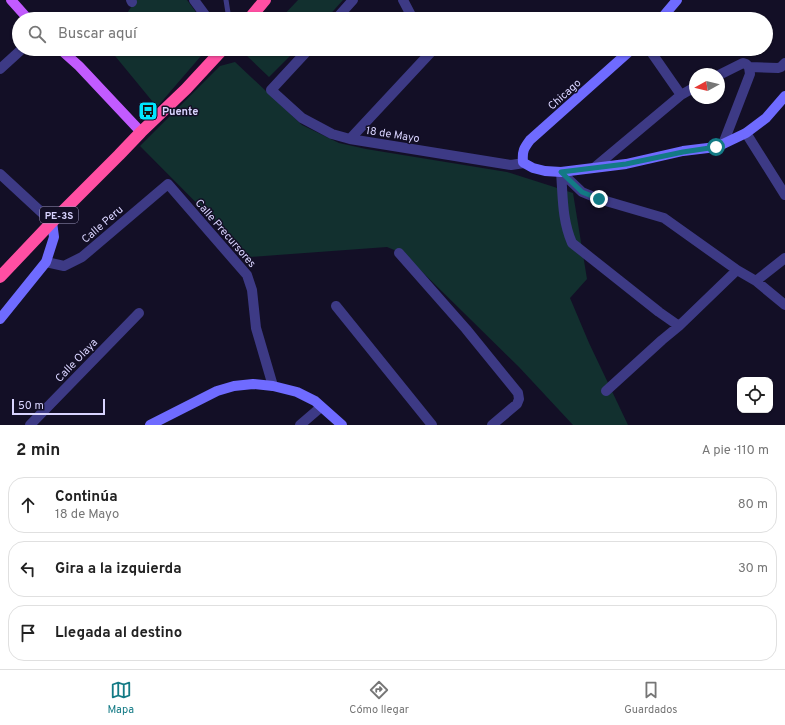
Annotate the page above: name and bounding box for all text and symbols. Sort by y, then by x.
search box [12,12,773,56]
icon: search [26,23,48,45]
text: Buscar aquí [58,25,137,44]
north arrow [689,68,725,104]
street label: Chicago [545,76,584,113]
bus stop icon: Puente [137,100,159,122]
place label: Puente [162,105,198,119]
street label: 18 de Mayo [365,124,421,146]
route start [707,138,725,156]
route end [590,190,608,208]
street label: Calle Precursores [192,197,259,271]
street label: Calle Peru [79,203,126,247]
road number: PE-3S [40,207,78,223]
street label: Calle Olaya [52,336,101,385]
map controls [737,377,773,413]
button: locate [737,377,773,413]
scale bar [12,397,105,416]
text: 50 m [18,399,44,413]
text: 2 min [16,440,60,462]
text: A pie · 110 m [702,443,769,459]
text: Continúa [55,488,117,507]
icon: ahead [17,494,39,516]
text: 80 m [738,497,768,513]
text: 18 de Mayo [55,507,119,523]
icon: left [17,558,39,580]
text: Gira a la izquierda [55,560,182,579]
text: 30 m [738,561,768,577]
icon: arrive [17,622,39,644]
text: Llegada al destino [55,624,182,643]
tab: Mapa [108,679,134,717]
tab: Cómo llegar [349,679,409,717]
tab: Guardados [624,679,677,717]

